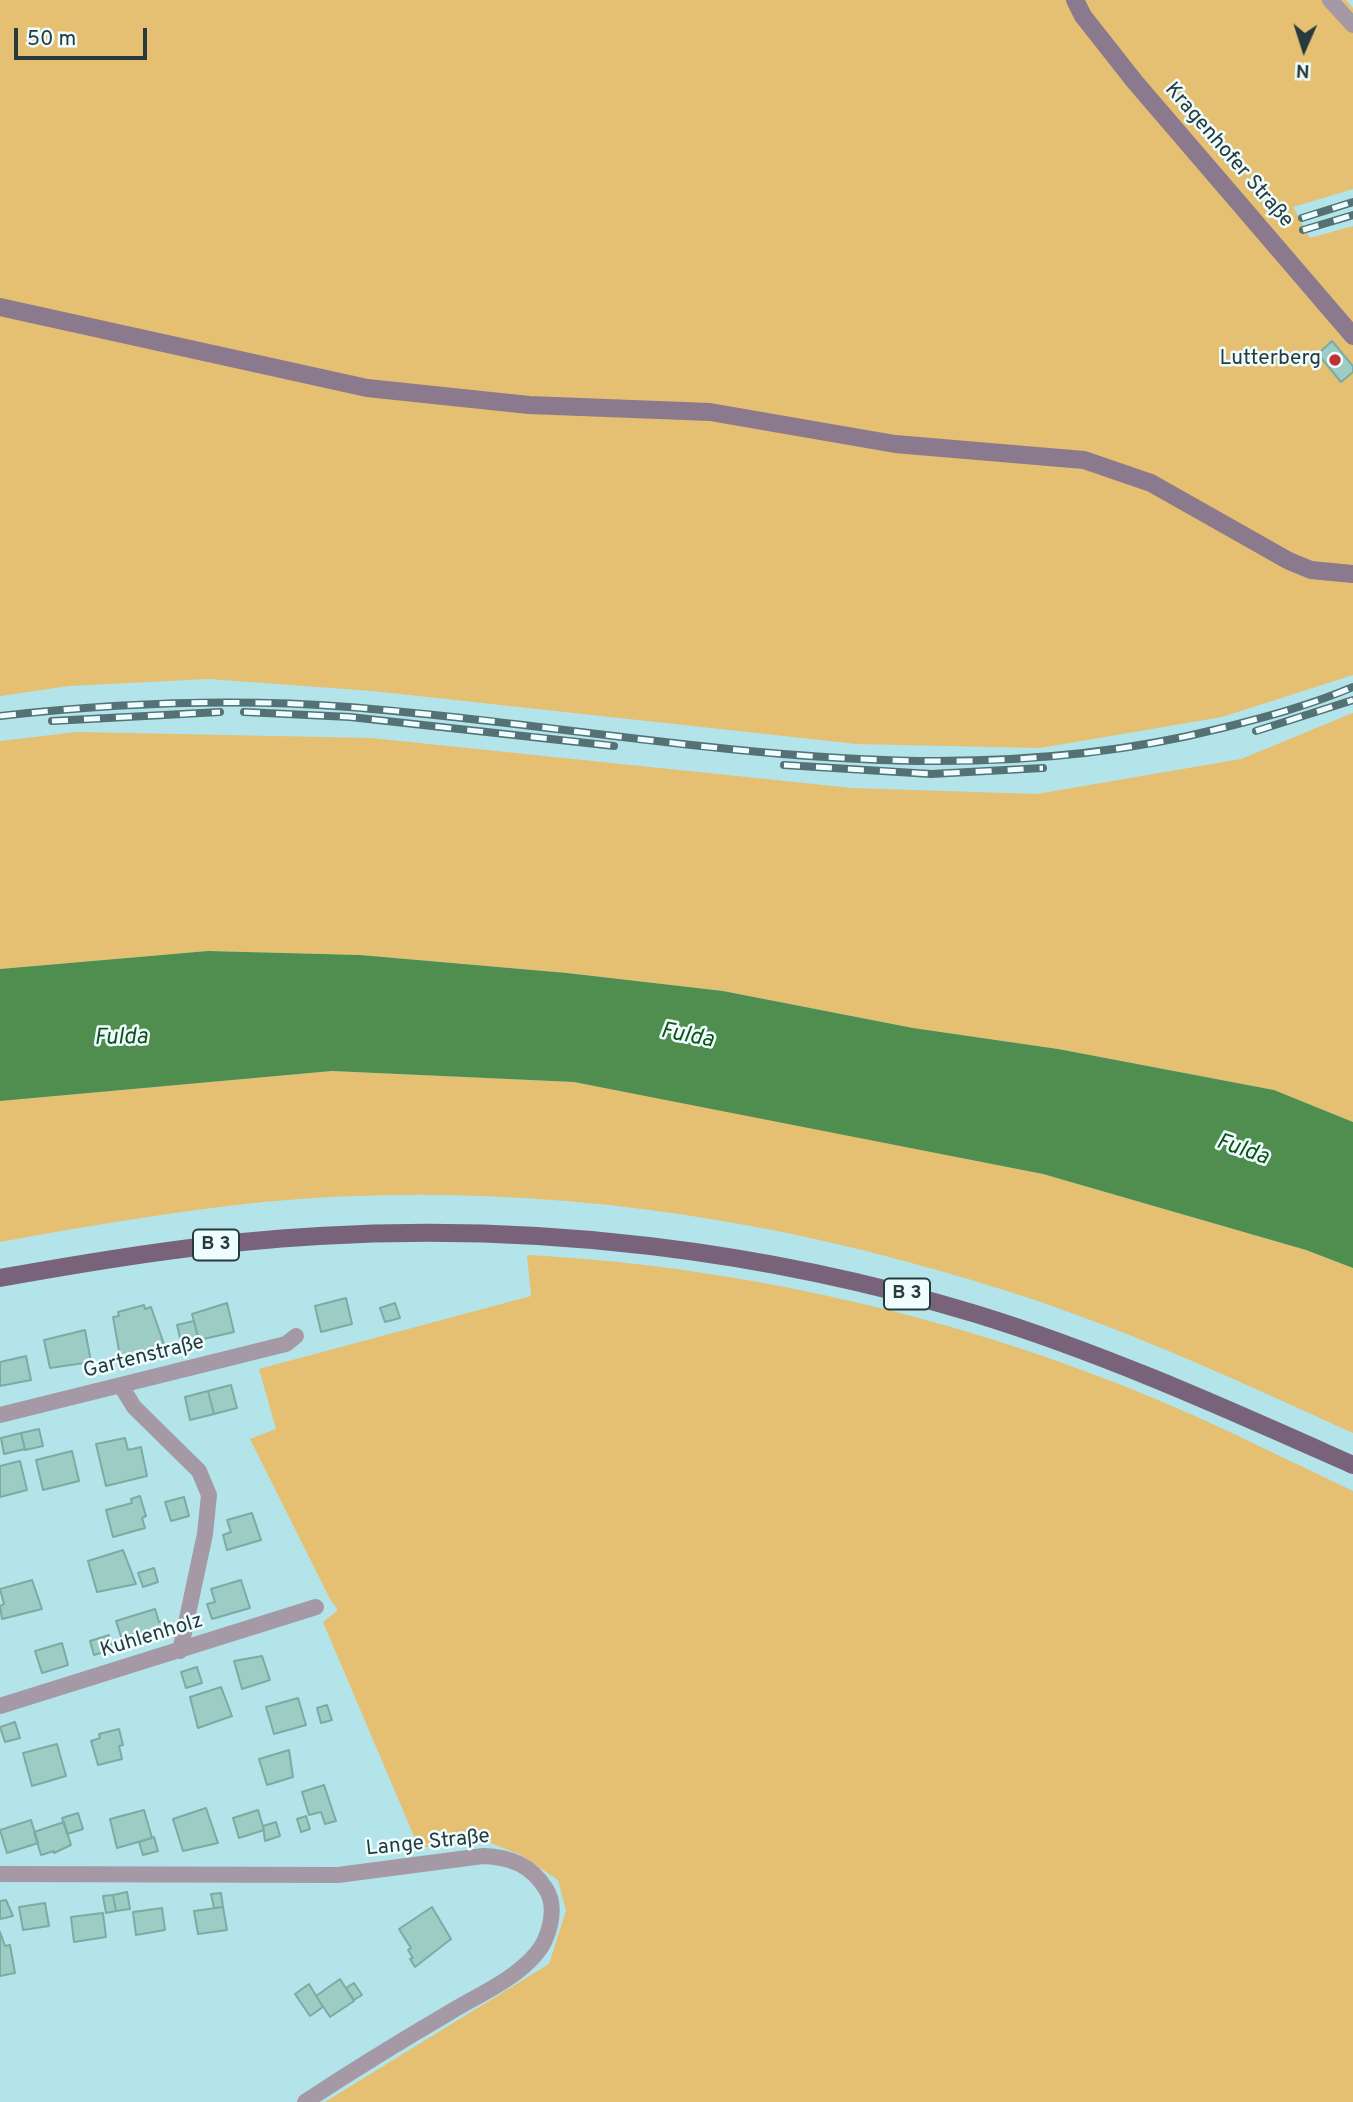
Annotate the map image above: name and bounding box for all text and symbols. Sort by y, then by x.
scale bar [18,14,150,58]
north arrow [1269,14,1339,84]
text: 50 m [27,26,76,53]
text: N [1295,58,1310,82]
street label: Kragenhofer Straße [1158,78,1298,234]
place label: Lutterberg [1219,347,1321,373]
marker: Lutterberg [1327,352,1343,368]
water label: Fulda [658,1018,716,1056]
water label: Fulda [94,1025,148,1053]
water label: Fulda [1212,1129,1272,1173]
road number: B 3 [193,1230,239,1260]
road number: B 3 [884,1278,930,1310]
street label: Gartenstraße [81,1331,207,1385]
street label: Kuhlenholz [98,1609,206,1665]
street label: Lange Straße [365,1825,491,1863]

